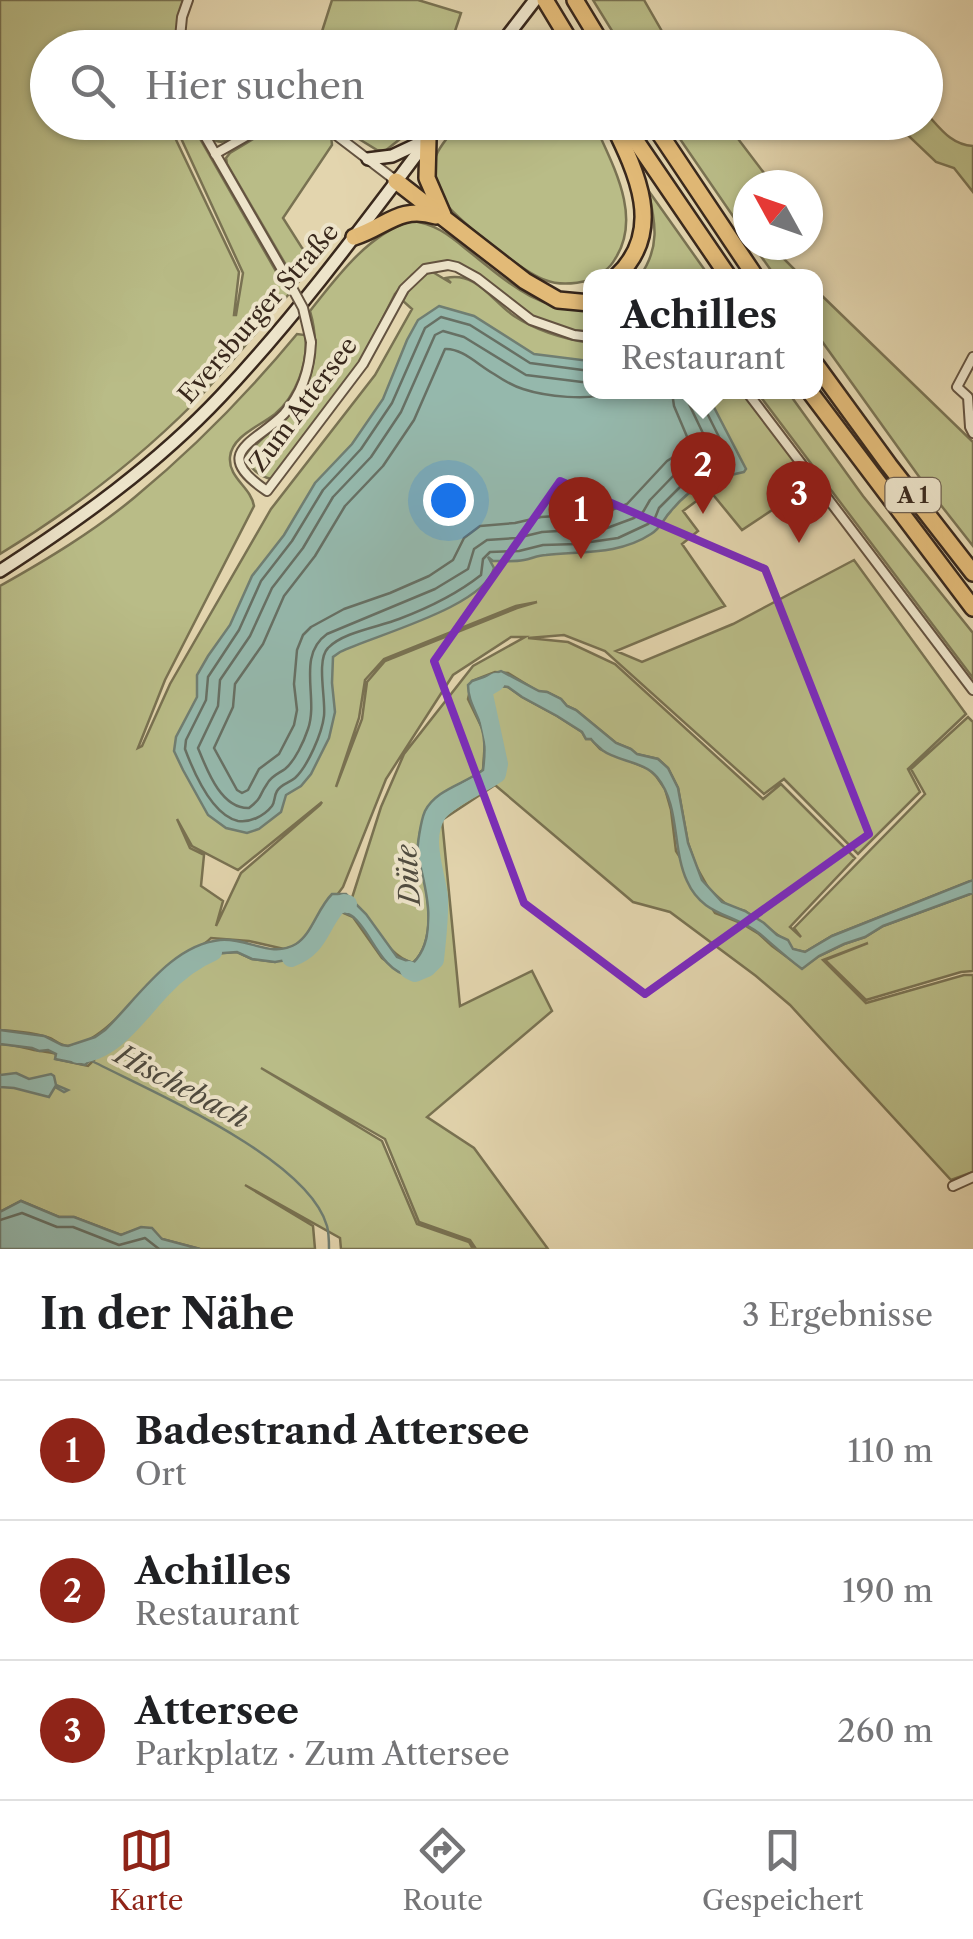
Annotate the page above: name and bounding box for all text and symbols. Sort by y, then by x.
search box [30,30,943,140]
icon: search [65,58,120,113]
text: Hier suchen [145,62,365,109]
north arrow [733,170,823,260]
street label: Eversburger Straße [172,217,345,410]
popup [583,269,823,399]
text: Achilles [621,291,777,338]
street label: Zum Attersee [243,331,364,478]
text: Restaurant [621,338,785,377]
pin: 2 [670,432,736,514]
pin: 3 [766,460,832,543]
your location [423,475,474,526]
pin: 1 [548,476,614,559]
road number: A 1 [886,478,940,512]
water label: Düte [389,842,427,909]
water label: Hischebach [108,1036,255,1135]
text: In der Nähe [40,1288,294,1340]
text: 3 Ergebnisse [742,1295,933,1334]
text: Badestrand Attersee [135,1407,530,1454]
text: 1 [65,1431,80,1470]
text: 110 m [847,1431,933,1470]
text: Ort [135,1454,186,1493]
text: Achilles [135,1547,291,1594]
text: 2 [63,1571,82,1610]
text: 190 m [842,1571,933,1610]
text: Restaurant [135,1594,299,1633]
text: Attersee [135,1687,299,1734]
text: 3 [63,1711,82,1750]
text: 260 m [837,1711,933,1750]
text: Parkplatz · Zum Attersee [135,1734,510,1773]
tab: Karte [110,1823,183,1917]
tab: Route [403,1823,483,1917]
tab: Gespeichert [702,1823,863,1917]

